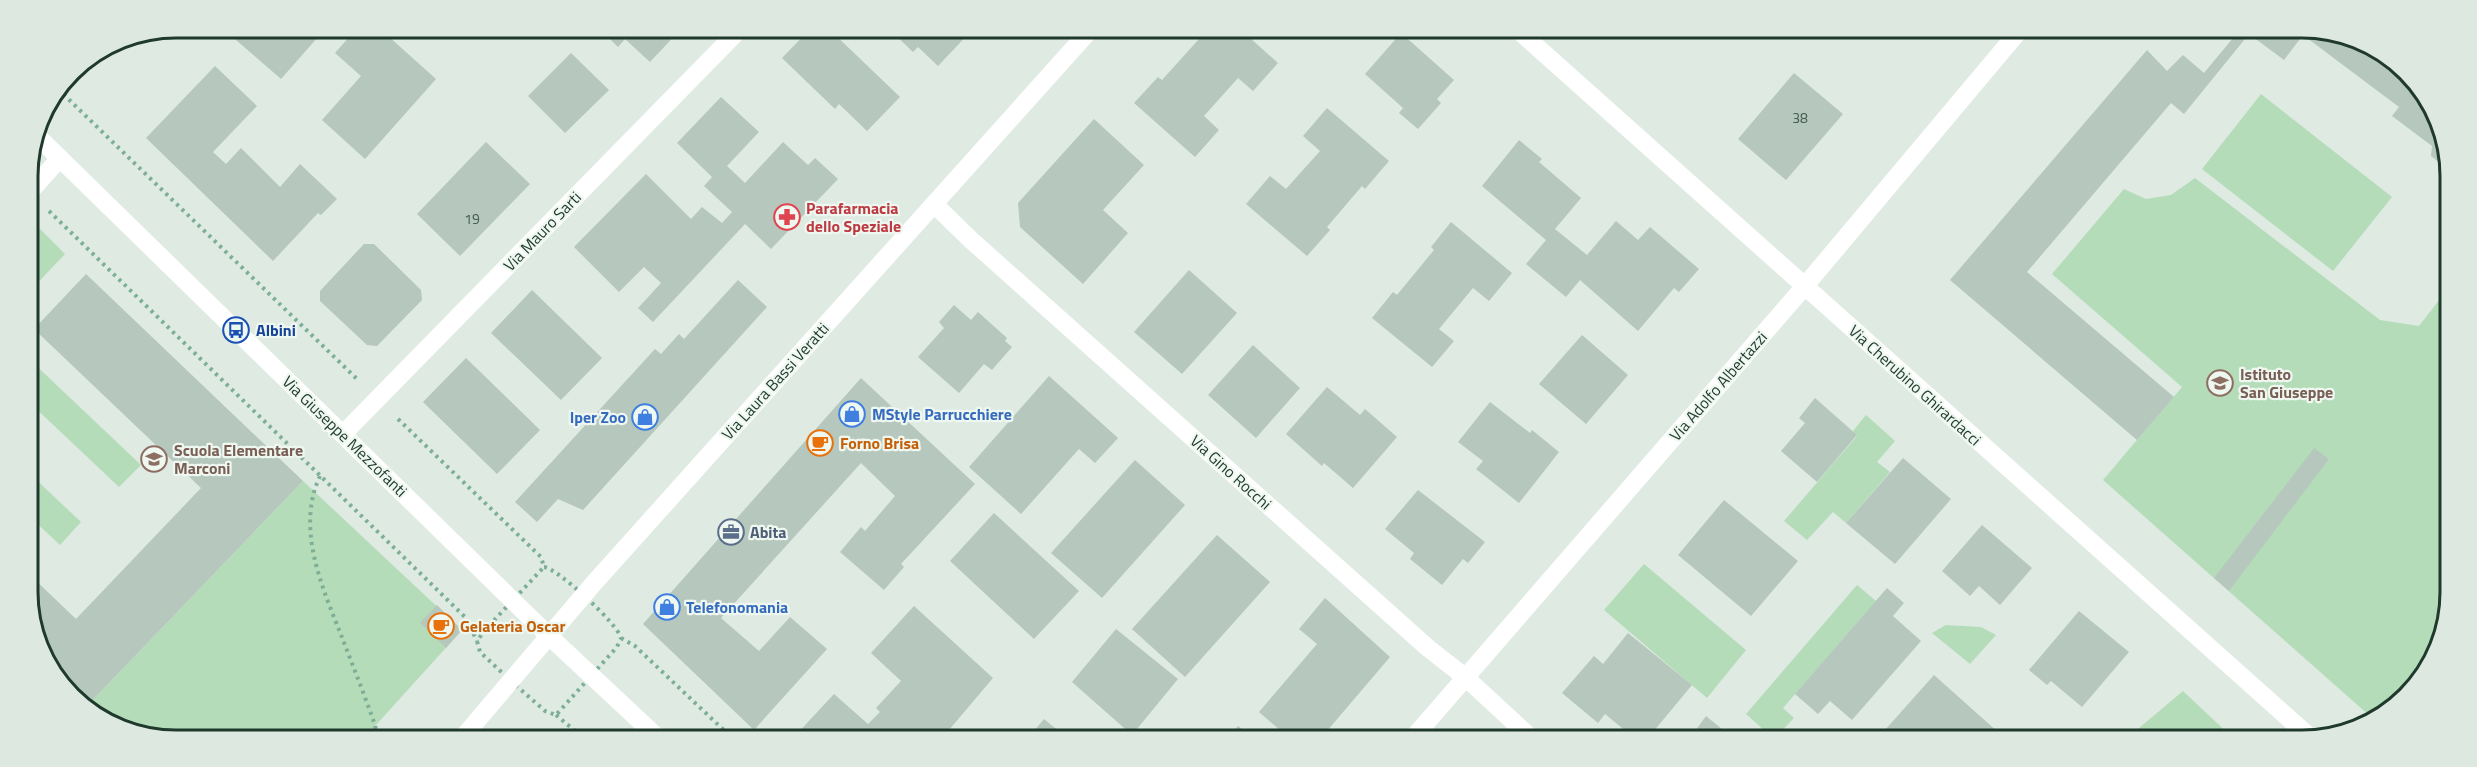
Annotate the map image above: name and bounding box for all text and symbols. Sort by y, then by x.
house number: 38 [1792,107,1808,128]
street label: Via Mauro Sarti [498,186,586,276]
place label: Parafarmacia dello Speziale [806,196,901,238]
pharmacy icon: Parafarmacia dello Speziale [772,202,802,232]
house number: 19 [464,208,480,229]
bus stop icon: Albini [221,315,251,345]
street label: Via Laura Bassi Veratti [716,317,834,445]
place label: Albini [256,318,296,342]
street label: Via Cherubino Ghirardacci [1843,319,1987,451]
street label: Via Adolfo Albertazzi [1664,326,1772,446]
place label: Istituto San Giuseppe [2240,362,2333,404]
school or university icon: Istituto San Giuseppe [2205,368,2235,398]
street label: Via Giuseppe Mezzofanti [277,370,413,502]
shop icon: MStyle Parrucchiere [837,399,867,429]
shop icon: Iper Zoo [630,402,660,432]
place label: MStyle Parrucchiere [872,402,1012,426]
place label: Iper Zoo [570,405,626,429]
cafe icon: Forno Brisa [805,428,835,458]
street label: Via Gino Rocchi [1185,429,1277,515]
place label: Forno Brisa [840,431,919,455]
place label: Scuola Elementare Marconi [174,438,303,480]
school or university icon: Scuola Elementare Marconi [139,444,169,474]
office icon: Abita [716,517,746,547]
place label: Abita [750,520,786,544]
shop icon: Telefonomania [652,592,682,622]
place label: Telefonomania [686,595,788,619]
cafe icon: Gelateria Oscar [426,611,456,641]
place label: Gelateria Oscar [460,614,565,638]

